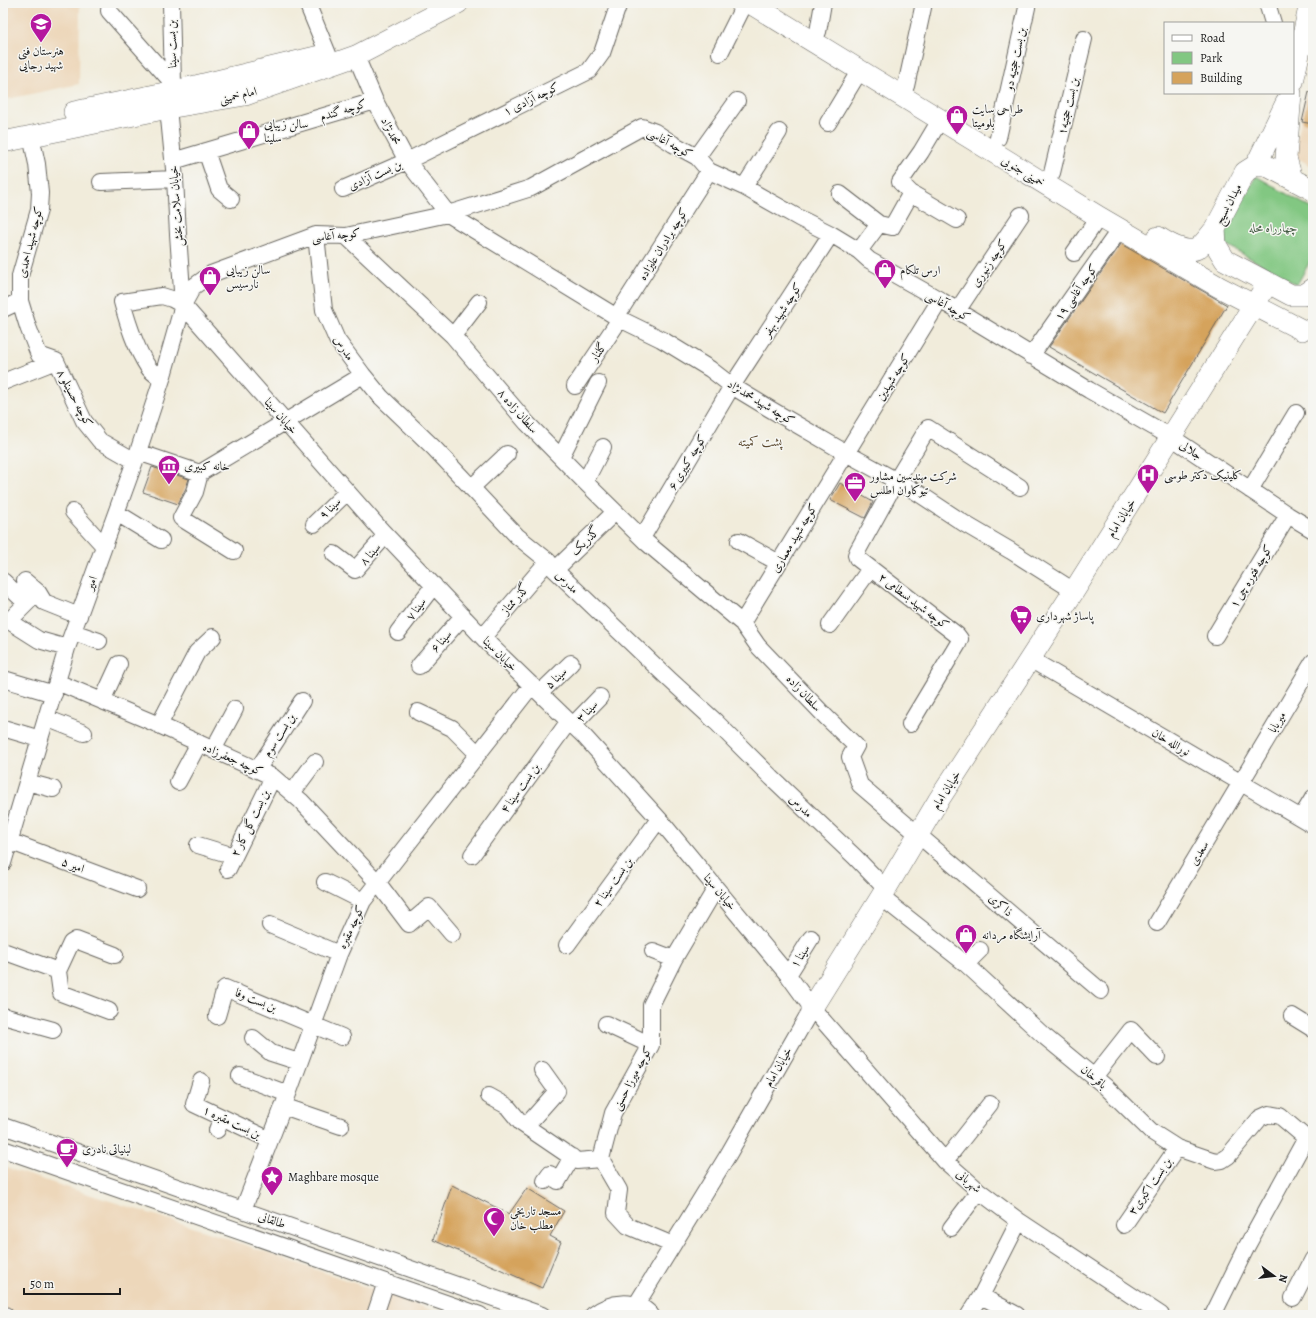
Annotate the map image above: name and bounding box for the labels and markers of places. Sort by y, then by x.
school or university icon: هنرستان فنی شهید رجایی [28,11,54,44]
place label: هنرستان فنی شهید رجایی [18,43,64,73]
place label: طراحی سایت بلومیتا [972,101,1024,131]
shop icon: طراحی سایت بلومیتا [944,103,970,136]
place label: سالن زیبایی سلینا [264,116,309,146]
shop icon: سالن زیبایی سلینا [236,118,262,151]
shop icon: ارس تلکام [872,257,898,290]
place label: سالن زیبایی نارسیس [226,262,271,293]
place label: ارس تلکام [900,262,941,281]
shop icon: سالن زیبایی نارسیس [197,264,223,297]
museum icon: خانه کبیری [156,453,182,486]
place label: خانه کبیری [184,458,230,474]
hospital icon: کلینیک دکتر طوسی [1135,462,1161,495]
place label: کلینیک دکتر طوسی [1164,467,1242,484]
place label: شرکت مهندسین مشاور تیوکاوان اطلس [869,468,957,499]
office icon: شرکت مهندسین مشاور تیوکاوان اطلس [842,470,868,503]
supermarket icon: پاساژ شهرداری [1008,603,1034,636]
place label: پاساژ شهرداری [1036,608,1094,625]
shop icon: آرایشگاه مردانه [953,922,979,955]
place label: آرایشگاه مردانه [982,927,1042,944]
cafe icon: لبنیاتی نادری [54,1136,80,1169]
place label: لبنیاتی نادری [82,1141,131,1157]
place icon: Maghbare mosque [259,1164,285,1197]
place label: Maghbare mosque [288,1169,379,1185]
place label: مسجد تاریخی مطلب خان [510,1203,561,1233]
mosque icon: مسجد تاریخی مطلب خان [481,1205,507,1238]

